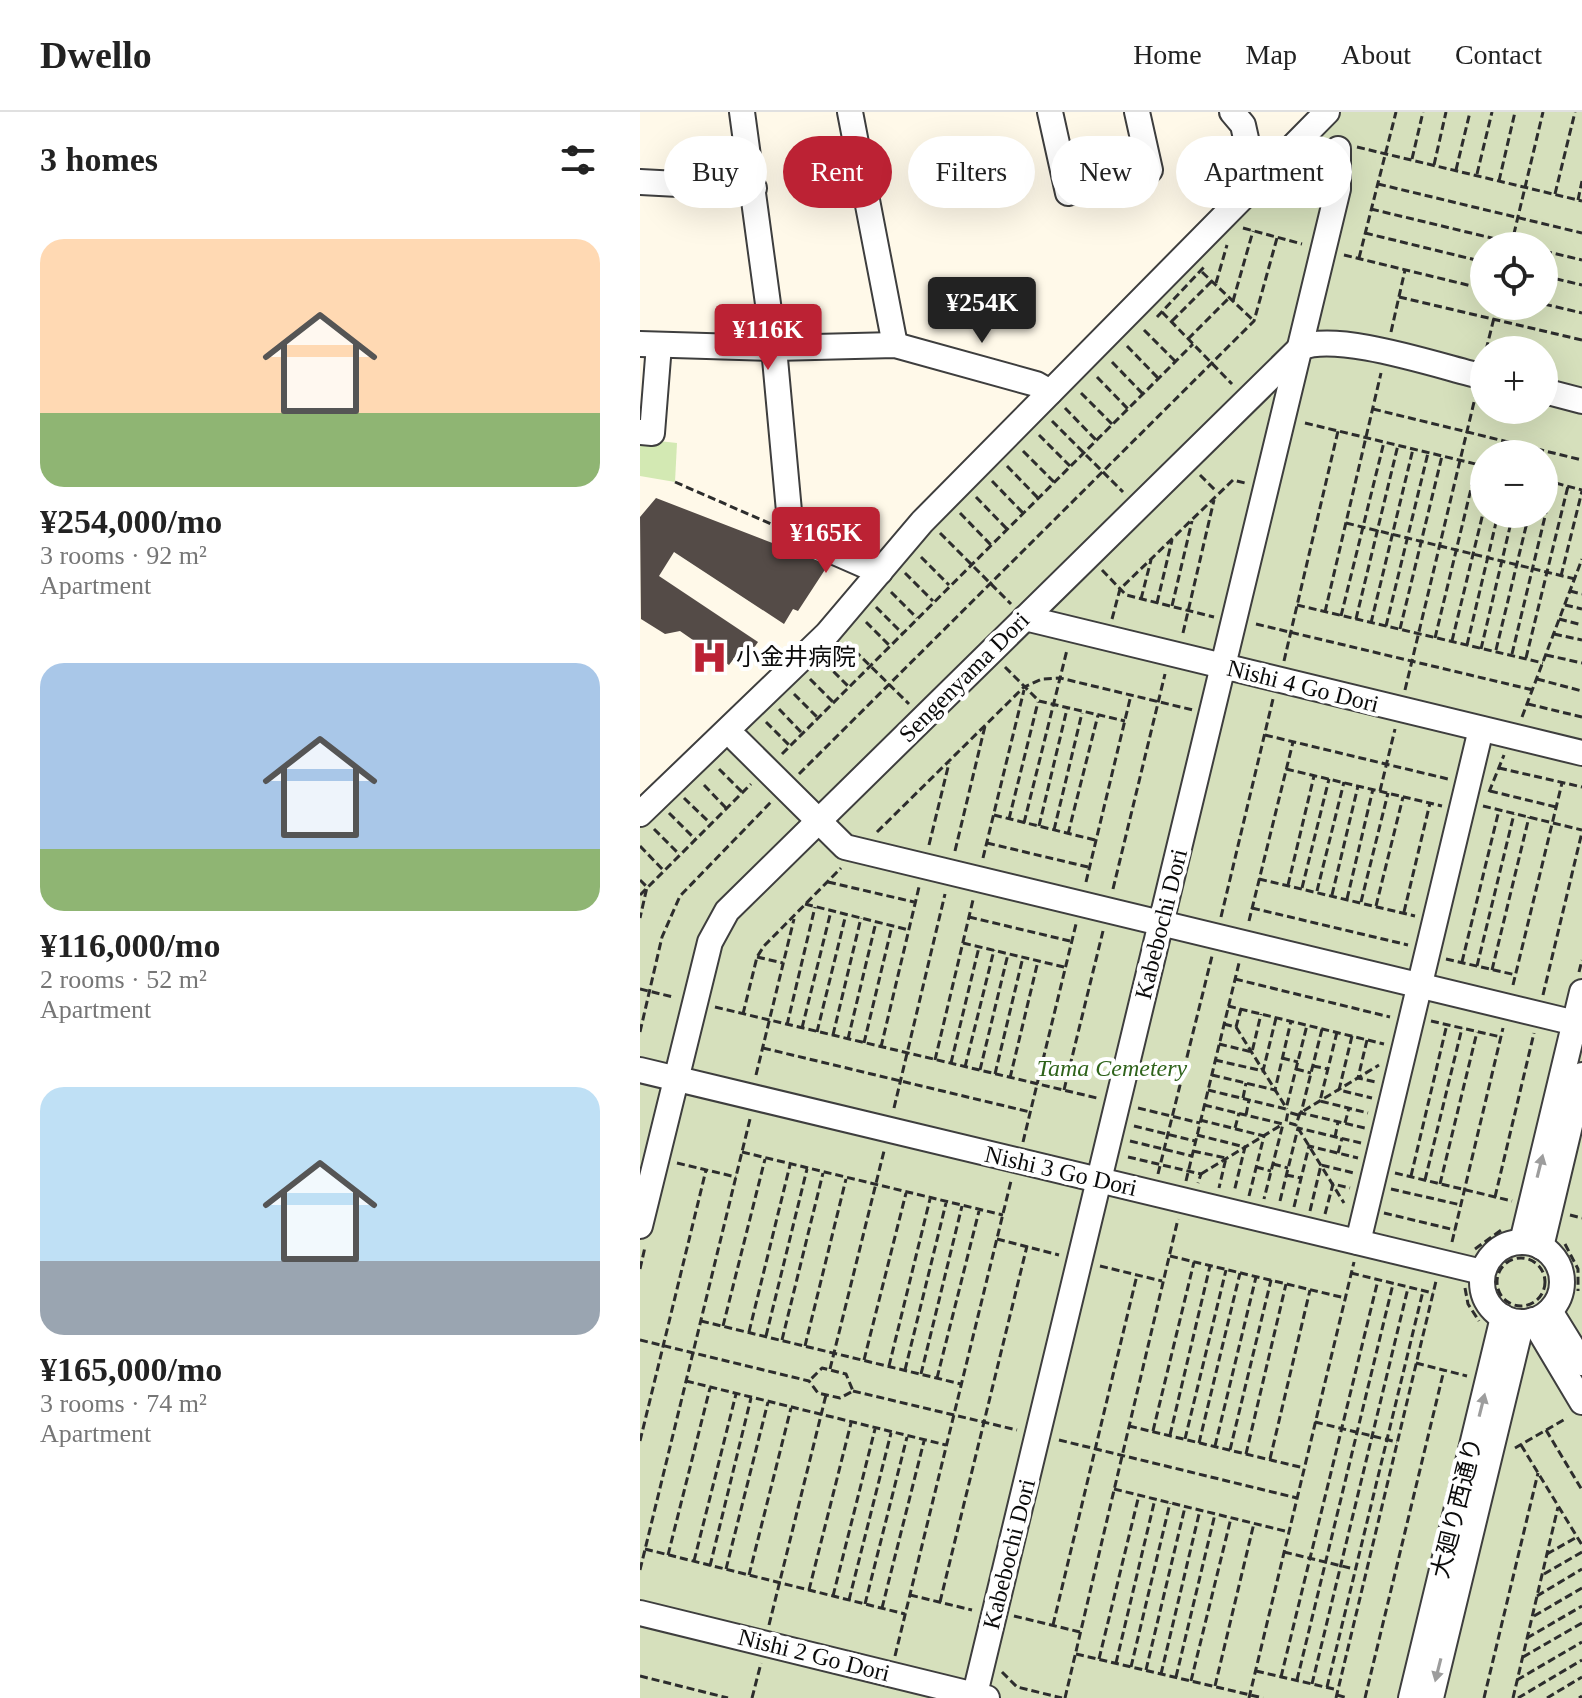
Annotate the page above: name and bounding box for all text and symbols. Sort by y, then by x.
text: Dwello [40,34,152,76]
text: Home [1133,39,1202,70]
text: Map [1246,39,1297,70]
text: About [1341,39,1411,70]
text: Contact [1455,39,1542,70]
chip: Buy [664,136,767,208]
chip: Rent [783,136,892,208]
chip: Filters [908,136,1035,208]
chip: New [1051,136,1160,208]
chip: Apartment [1176,136,1352,208]
icon: filters [556,138,600,182]
text: 3 homes [40,141,158,178]
map controls [1470,232,1558,528]
button: locate [1470,232,1558,320]
pin: ¥254K [926,277,1038,345]
text: ¥254K [946,288,1018,317]
icon: home [248,291,392,435]
pin: ¥116K [712,304,824,372]
text: ¥116K [733,315,803,344]
button: + [1470,336,1558,424]
button: − [1470,440,1558,528]
text: ¥254,000/mo [40,503,222,540]
pin: ¥165K [770,507,882,575]
text: ¥165K [790,518,862,547]
text: 3 rooms · 92 m² [40,541,207,570]
text: Apartment [40,571,151,600]
street label: Sengenyama Dori [894,607,1034,747]
hospital icon: 小金井病院 [691,638,729,676]
place label: 小金井病院 [736,644,856,670]
street label: Nishi 4 Go Dori [1224,655,1382,717]
icon: home [248,715,392,859]
street label: Kabebochi Dori [1130,846,1192,1002]
text: ¥116,000/mo [40,927,220,964]
text: 2 rooms · 52 m² [40,965,207,994]
text: Apartment [40,995,151,1024]
park label: Tama Cemetery [1037,1055,1188,1081]
icon: home [248,1139,392,1283]
street label: Nishi 3 Go Dori [982,1141,1140,1201]
one-way arrow [1534,1153,1547,1178]
text: ¥165,000/mo [40,1351,222,1388]
text: 3 rooms · 74 m² [40,1389,207,1418]
one-way arrow [1476,1392,1489,1417]
text: Apartment [40,1419,151,1448]
street label: 大廻り西通り [1427,1435,1487,1581]
street label: Kabebochi Dori [978,1476,1040,1632]
street label: Nishi 2 Go Dori [735,1624,893,1686]
one-way arrow [1431,1658,1444,1683]

